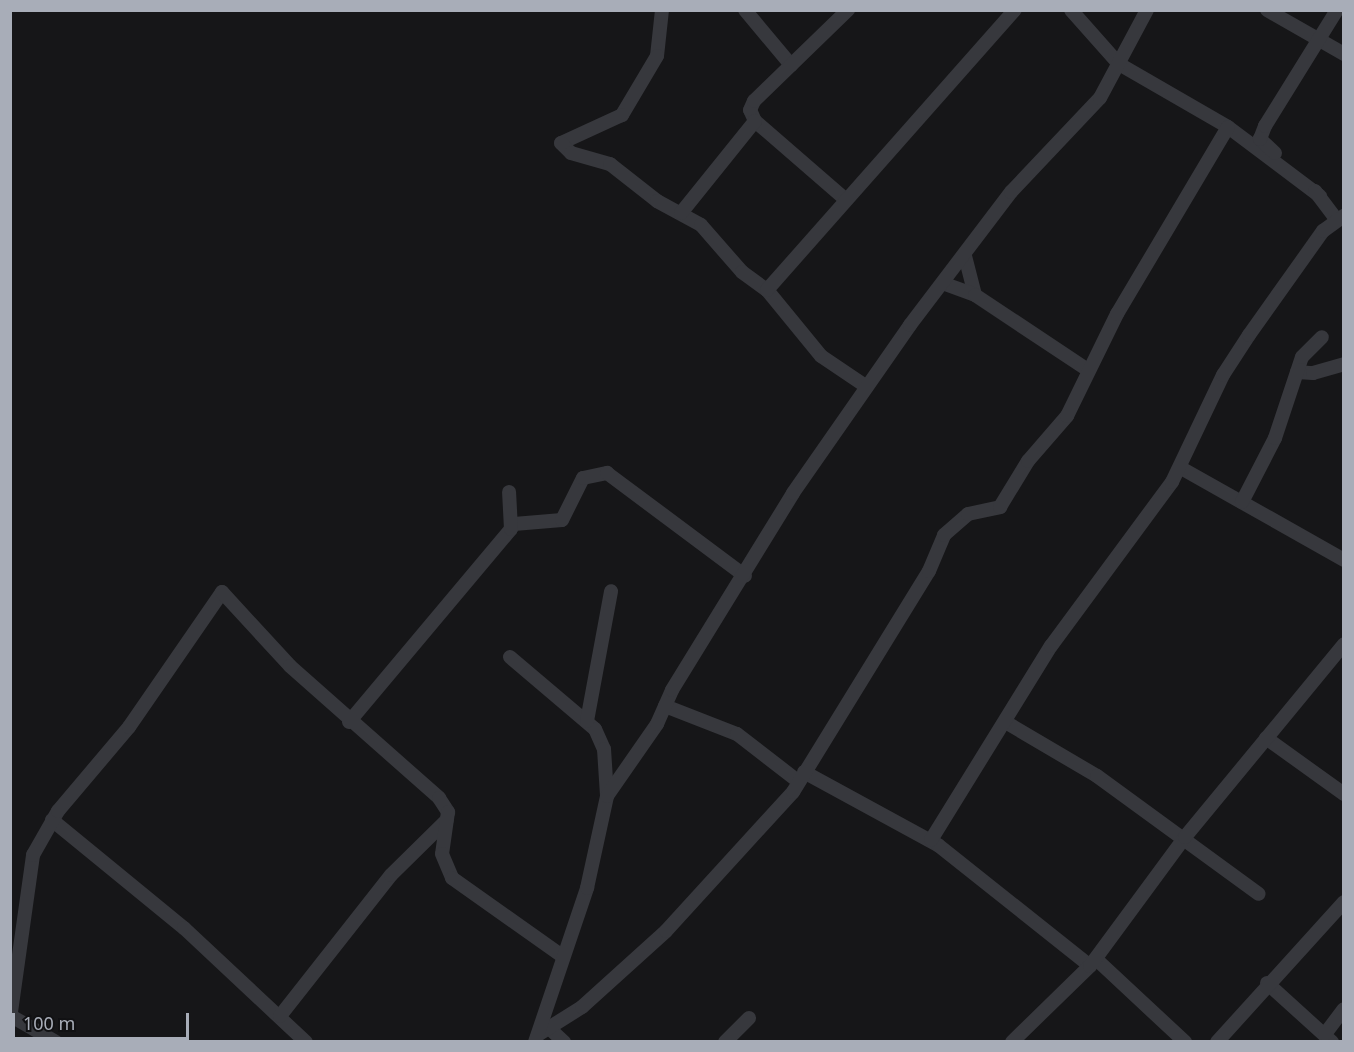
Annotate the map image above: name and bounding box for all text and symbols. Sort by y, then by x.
scale bar [15,1001,192,1039]
text: 100 m [23,1011,75,1035]

